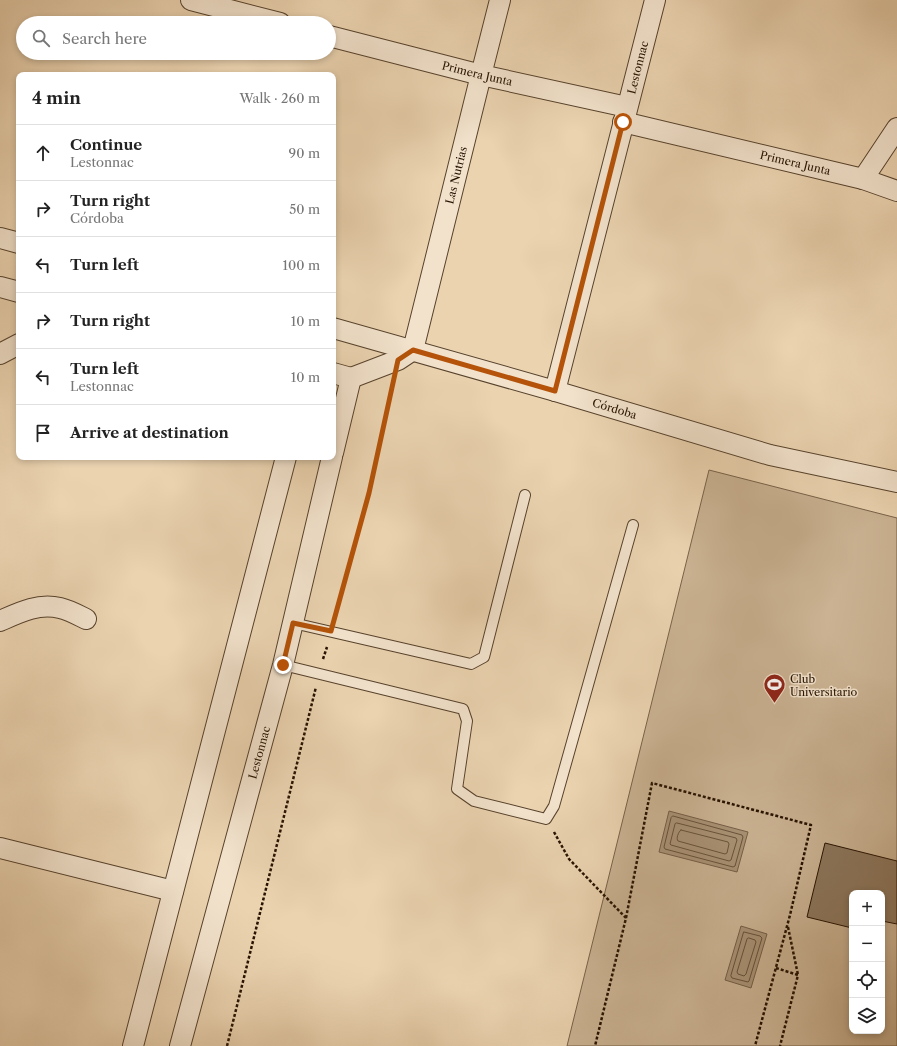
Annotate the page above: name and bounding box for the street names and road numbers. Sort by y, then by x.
street label: Lestonnac [624,39,651,95]
street label: Primera Junta [441,58,514,89]
street label: Las Nutrias [442,145,470,206]
street label: Primera Junta [759,148,832,178]
street label: Córdoba [591,396,639,422]
street label: Lestonnac [246,724,273,780]

